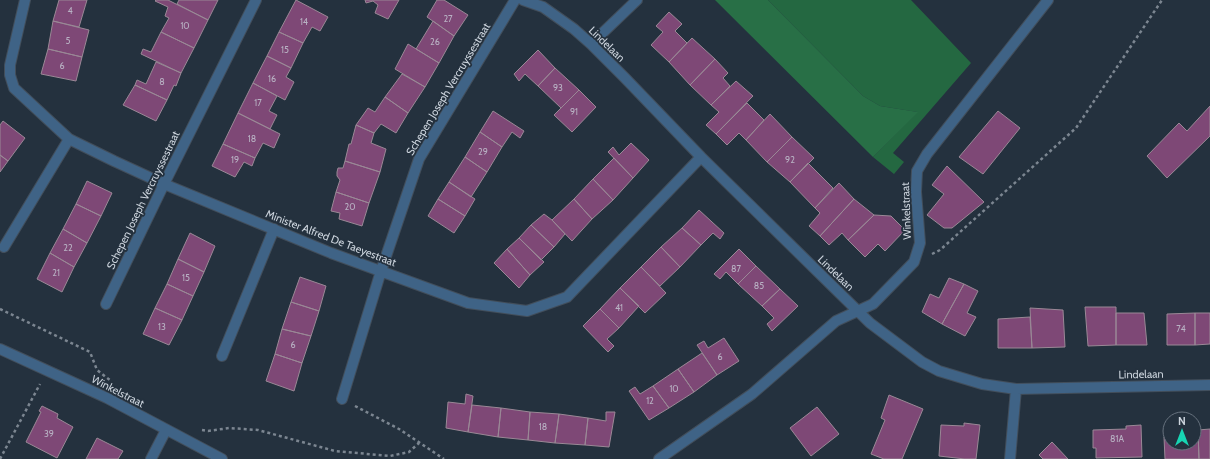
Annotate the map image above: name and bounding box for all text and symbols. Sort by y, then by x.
house number: 4 [67,5,73,16]
house number: 27 [443,13,453,24]
house number: 14 [300,16,308,27]
house number: 10 [180,20,190,31]
street label: Schepen Joseph Vercruyssestraat [403,20,493,158]
street label: Lindelaan [586,23,628,65]
house number: 5 [66,35,71,46]
house number: 26 [430,36,440,47]
house number: 15 [281,44,289,55]
house number: 6 [59,60,65,71]
house number: 16 [268,73,276,84]
house number: 8 [159,76,165,87]
house number: 93 [553,82,563,93]
house number: 17 [254,97,262,108]
house number: 91 [570,106,578,117]
street label: Schepen Joseph Vercruyssestraat [103,128,183,271]
house number: 18 [248,133,256,144]
house number: 29 [478,146,488,157]
house number: 19 [231,154,239,165]
house number: 92 [785,154,795,165]
street label: Winkelstraat [898,182,914,240]
house number: 20 [345,201,356,212]
street label: Minister Alfred De Taeyestraat [264,207,399,270]
house number: 22 [63,242,73,253]
street label: Lindelaan [815,252,857,294]
house number: 87 [731,263,741,274]
house number: 21 [52,267,60,278]
house number: 15 [182,272,190,283]
house number: 85 [754,280,764,291]
house number: 41 [615,302,623,313]
house number: 13 [158,321,166,332]
house number: 74 [1176,323,1186,334]
house number: 6 [290,339,296,350]
house number: 6 [717,351,723,362]
street label: Lindelaan [1118,367,1164,381]
street label: Winkelstraat [89,372,147,410]
house number: 10 [669,383,679,394]
house number: 12 [646,395,654,406]
north arrow [1162,411,1202,451]
text: N [1178,414,1186,428]
house number: 18 [539,421,547,432]
house number: 39 [44,428,54,439]
house number: 81A [1110,433,1124,444]

